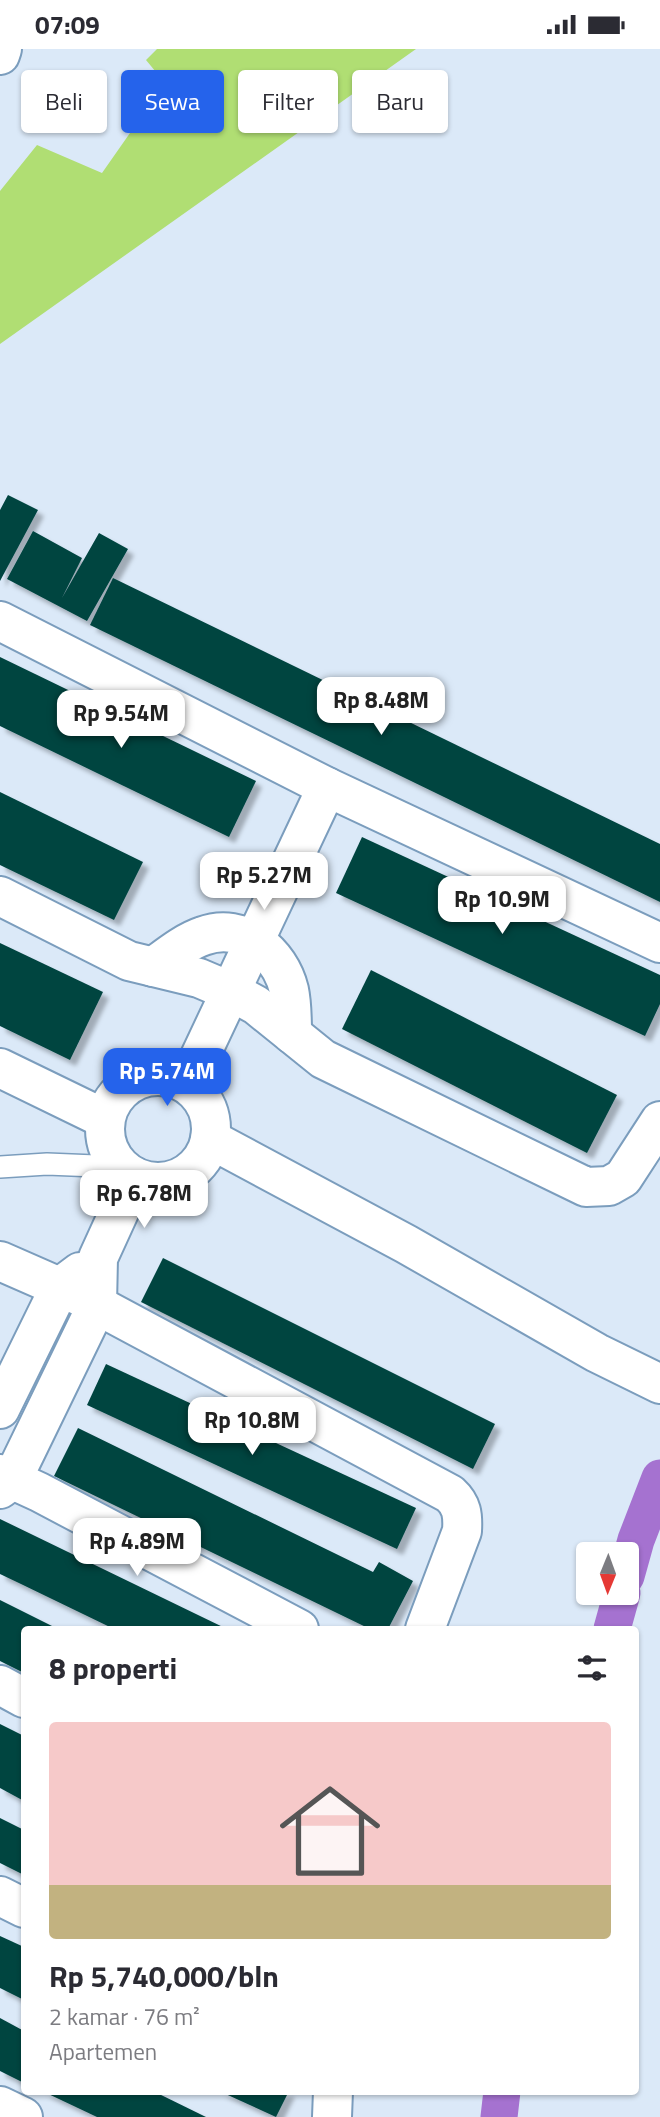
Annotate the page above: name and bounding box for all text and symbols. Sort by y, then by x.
text: 07:09 [35,5,100,44]
chip: Beli [21,70,107,133]
chip: Sewa [121,70,224,133]
chip: Filter [238,70,338,133]
chip: Baru [352,70,448,133]
pin: Rp 8.48M [309,677,453,737]
text: Rp 8.48M [333,682,429,717]
pin: Rp 9.54M [49,691,193,750]
text: Rp 9.54M [73,695,169,730]
pin: Rp 5.27M [192,853,336,912]
text: Rp 5.27M [216,857,312,892]
pin: Rp 10.9M [430,877,574,936]
text: Rp 10.9M [454,881,550,916]
pin: Rp 5.74M [95,1049,239,1108]
text: Rp 5.74M [119,1053,215,1088]
pin: Rp 6.78M [72,1171,216,1230]
text: Rp 6.78M [96,1175,192,1210]
pin: Rp 10.8M [180,1397,324,1457]
text: Rp 10.8M [204,1402,300,1437]
pin: Rp 4.89M [65,1519,209,1578]
text: Rp 4.89M [89,1523,185,1558]
north arrow [576,1542,639,1605]
map controls [576,1542,639,1605]
text: 8 properti [49,1645,177,1691]
icon: filters [573,1649,611,1687]
icon: home [267,1768,393,1894]
text: Rp 5,740,000/bln [49,1953,279,1999]
text: 2 kamar · 76 m² [49,1999,200,2034]
text: Apartemen [49,2034,157,2069]

